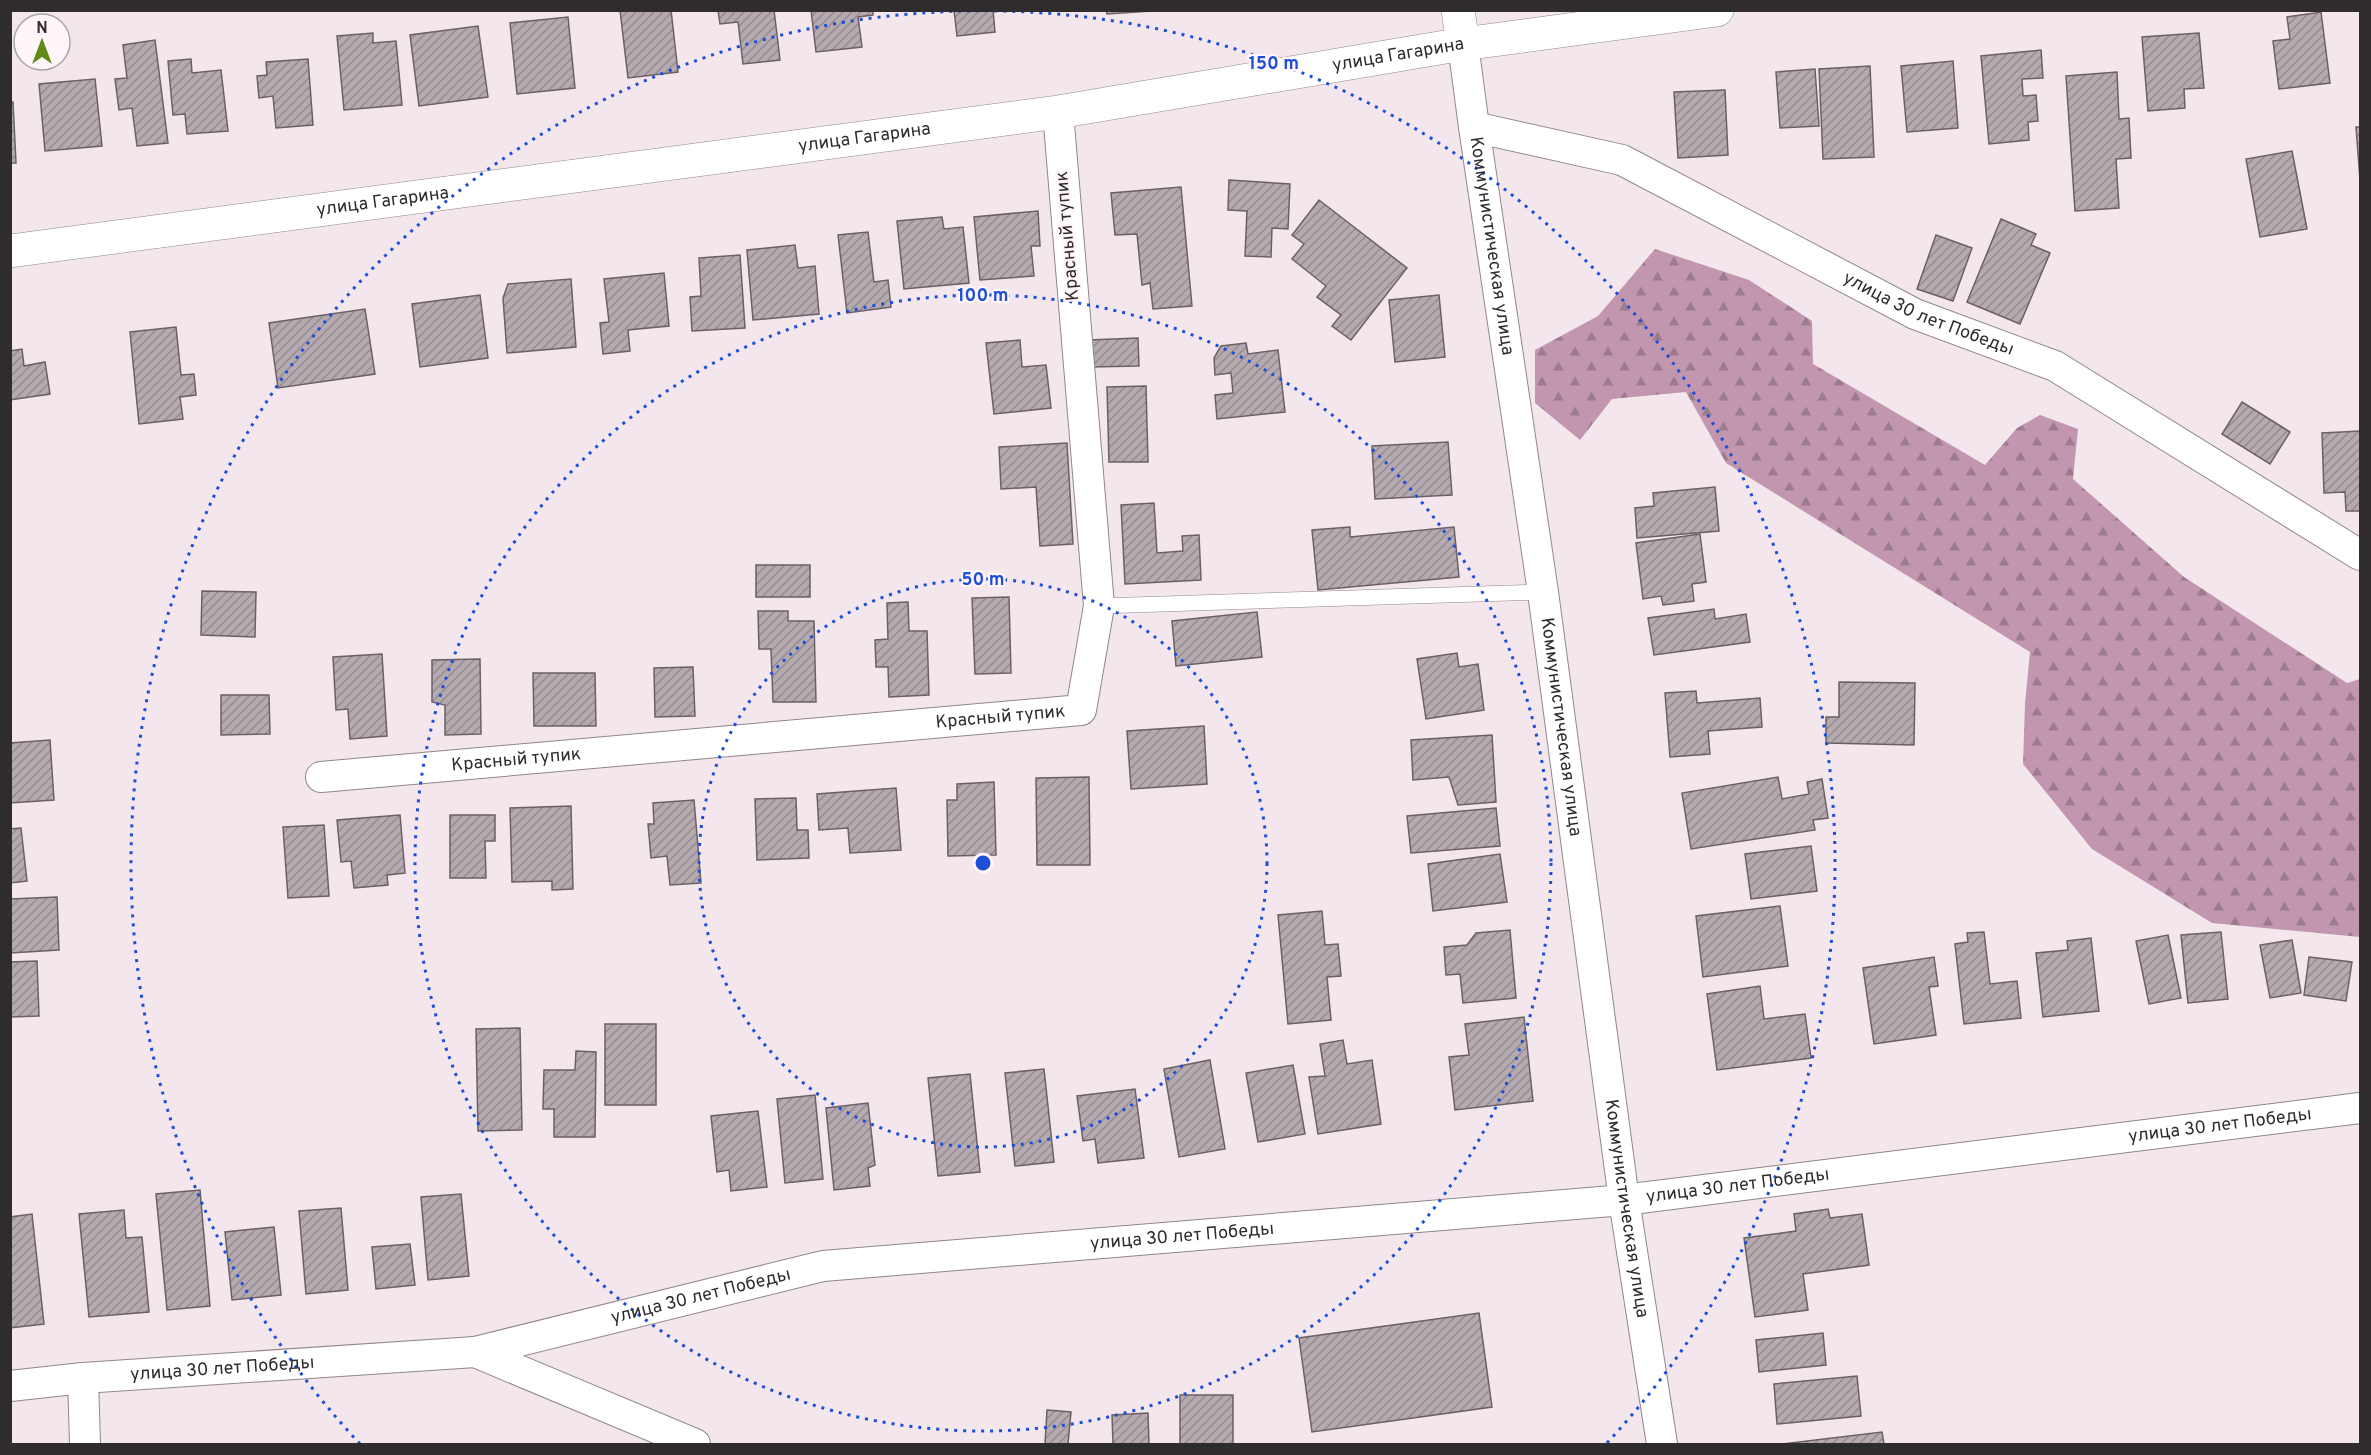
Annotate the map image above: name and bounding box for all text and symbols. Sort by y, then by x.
north arrow [12,12,72,72]
text: N [36,19,48,39]
street label: улица Гагарина [1330,33,1466,77]
text: 150 m [1249,53,1299,76]
street label: улица Гагарина [797,117,932,158]
street label: Коммунистическая улица [1464,135,1519,357]
street label: Красный тупик [1051,170,1085,302]
street label: улица Гагарина [315,181,450,222]
street label: улица 30 лет Победы [1839,267,2017,361]
text: 100 m [957,285,1009,308]
text: 50 m [961,569,1005,592]
street label: Коммунистическая улица [1535,616,1587,838]
street label: Красный тупик [934,700,1066,734]
street label: Красный тупик [450,743,582,777]
centre of rings [973,853,993,873]
street label: Коммунистическая улица [1599,1098,1654,1319]
street label: улица 30 лет Победы [2127,1103,2313,1148]
street label: улица 30 лет Победы [1645,1163,1831,1209]
street label: улица 30 лет Победы [1089,1217,1275,1255]
street label: улица 30 лет Победы [609,1263,793,1329]
street label: улица 30 лет Победы [129,1351,315,1386]

